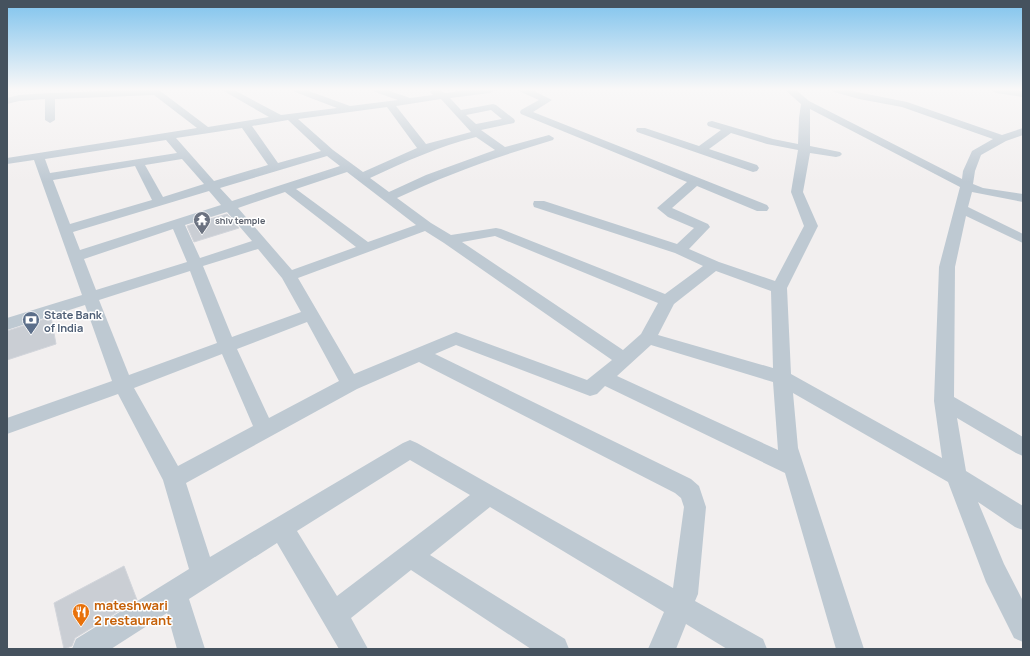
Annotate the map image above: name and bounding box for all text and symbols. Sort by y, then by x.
temple icon: shiv temple [192,210,212,235]
place label: shiv temple [215,214,266,227]
place label: State Bank of India [44,307,103,335]
bank icon: State Bank of India [21,310,41,335]
place label: mateshwari 2 restaurant [94,596,172,629]
restaurant icon: mateshwari 2 restaurant [71,602,91,627]

